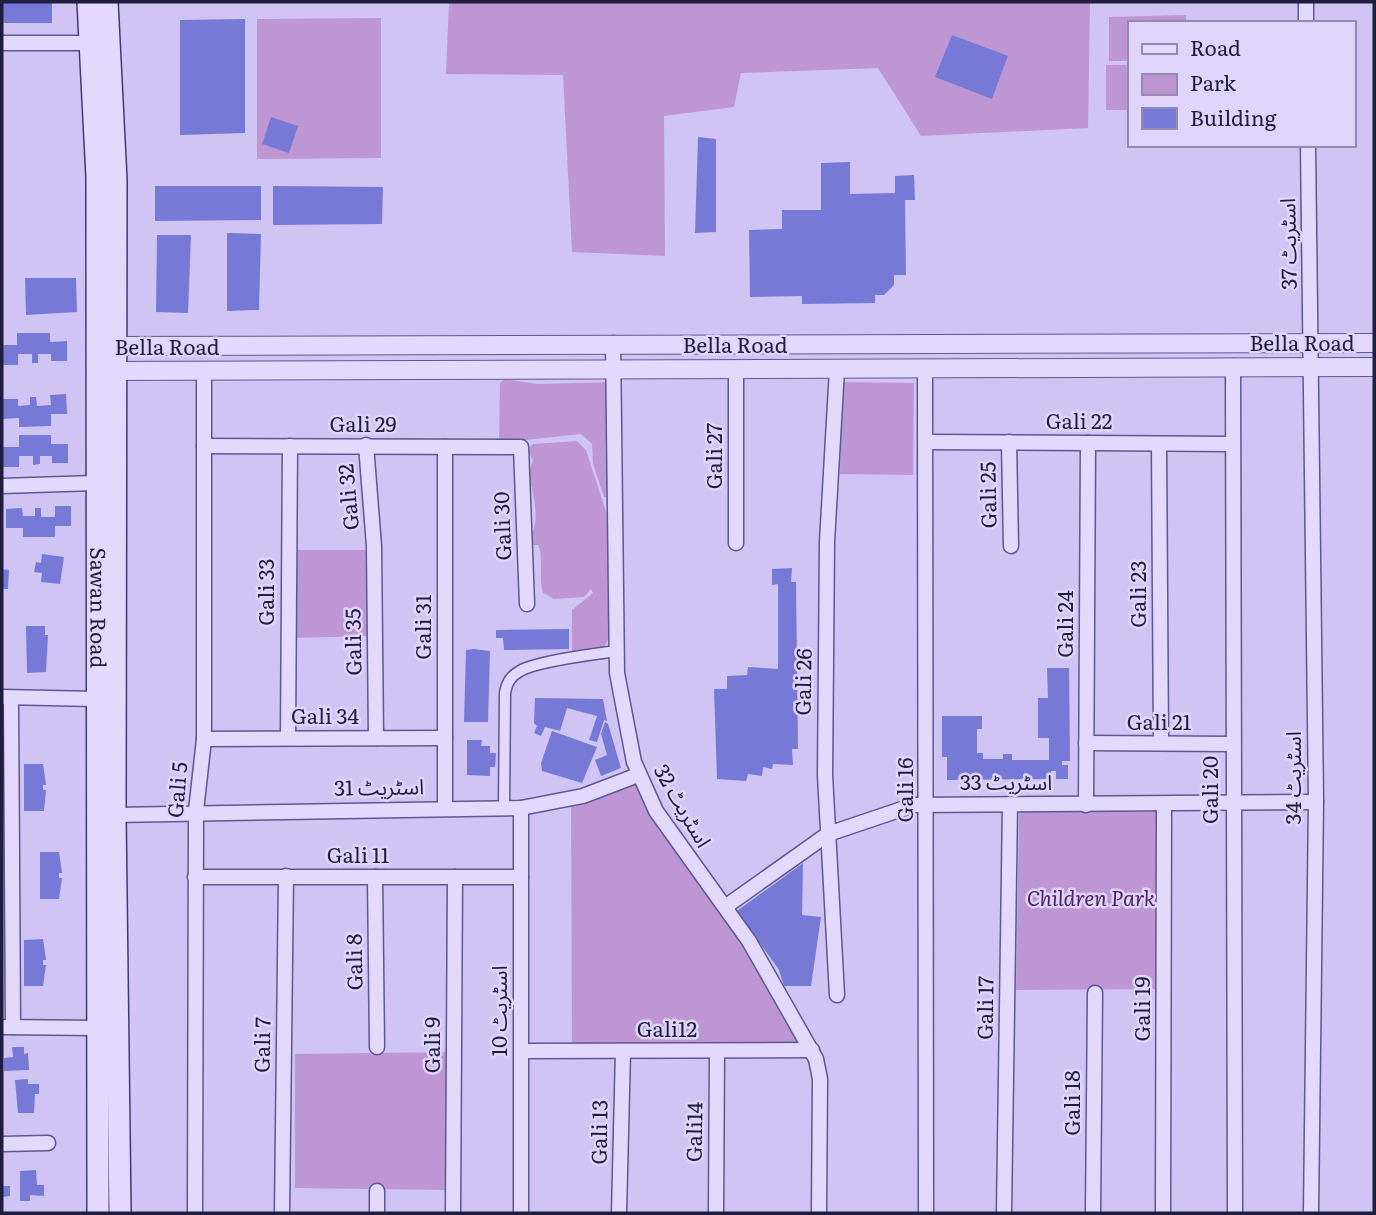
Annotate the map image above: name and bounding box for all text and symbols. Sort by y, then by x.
legend [1128,21,1355,147]
text: Road [1190,31,1241,62]
text: Park [1190,66,1236,97]
text: Building [1190,101,1277,132]
street label: اسٹریٹ 37 [1270,198,1303,290]
street label: Bella Road [1250,326,1355,357]
street label: Bella Road [683,328,788,359]
street label: Bella Road [115,330,220,361]
street label: Gali 22 [1046,404,1112,435]
street label: Gali 29 [330,407,396,438]
street label: Gali 27 [697,422,728,489]
street label: Gali 25 [970,461,1003,529]
street label: Gali 32 [328,463,365,532]
street label: Gali 30 [484,491,517,561]
street label: Sawan Road [84,547,115,668]
street label: Gali 33 [249,558,280,626]
street label: Gali 23 [1121,560,1152,628]
street label: Gali 24 [1048,590,1079,658]
street label: Gali 31 [406,594,437,660]
street label: Gali 35 [335,608,368,676]
street label: Gali 26 [785,648,818,716]
street label: Gali 34 [291,699,360,730]
street label: Gali 21 [1127,705,1192,736]
street label: اسٹریٹ 34 [1276,731,1307,825]
street label: Gali 20 [1193,756,1224,824]
street label: اسٹریٹ 32 [648,757,721,852]
street label: Gali 16 [888,757,919,823]
street label: Gali 5 [158,761,193,819]
street label: اسٹریٹ 33 [960,765,1052,796]
street label: اسٹریٹ 31 [334,769,424,802]
street label: Gali 11 [327,838,390,869]
park label: Children Park [1027,881,1156,912]
street label: Gali 8 [337,933,368,991]
street label: اسٹریٹ 10 [482,965,513,1057]
street label: Gali 17 [967,975,1000,1040]
street label: Gali 19 [1125,977,1156,1041]
street label: Gali12 [637,1012,697,1043]
street label: Gali 7 [245,1016,276,1073]
street label: Gali 9 [415,1017,446,1073]
street label: Gali 18 [1055,1070,1086,1136]
street label: Gali 13 [581,1099,614,1165]
street label: Gali14 [676,1101,709,1162]

